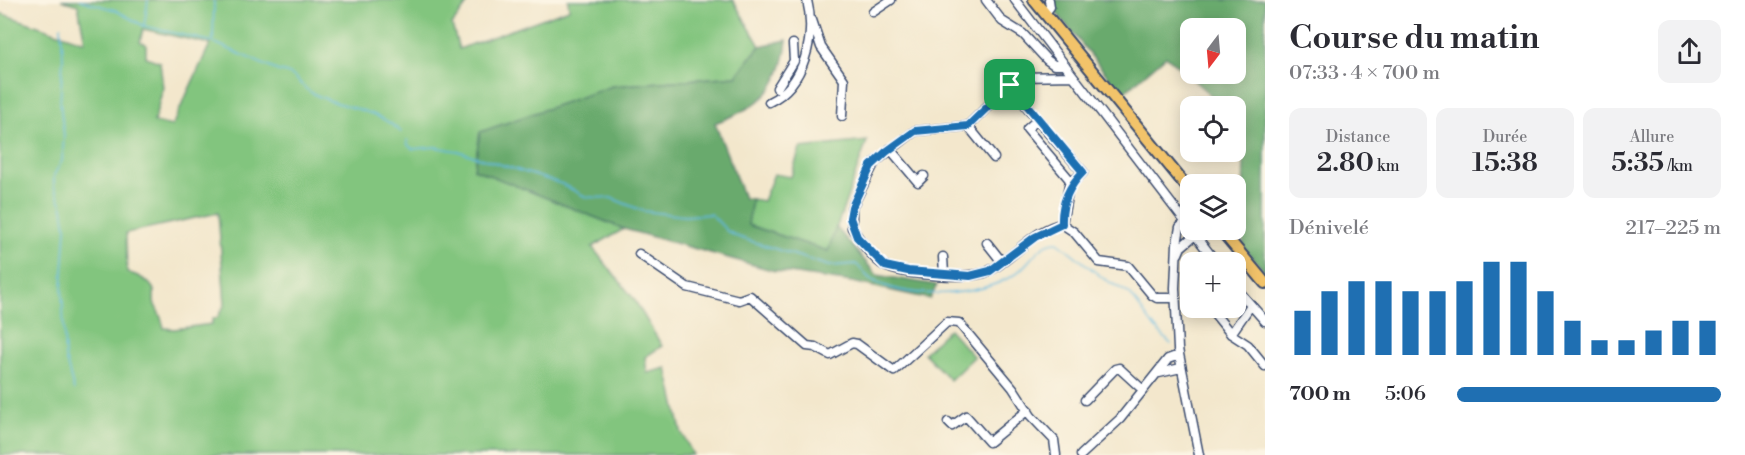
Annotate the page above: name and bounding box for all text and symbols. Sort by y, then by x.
north arrow [1180,18,1246,84]
map controls [1180,18,1246,318]
text: Course du matin [1289,18,1540,59]
button: share [1658,20,1721,83]
pin [984,59,1035,110]
text: 07:33 · 4 × 700 m [1289,61,1440,86]
icon: arrive [993,68,1026,101]
button: locate [1180,96,1246,162]
text: Distance [1326,127,1390,147]
text: Durée [1483,127,1527,147]
text: Allure [1630,127,1674,147]
text: 2.80 [1317,147,1374,179]
text: 15:38 [1472,147,1538,179]
text: 5:35 [1611,147,1664,179]
text: km [1374,156,1399,176]
text: /km [1664,156,1693,176]
button: layers [1180,174,1246,240]
text: Dénivelé [1289,216,1369,241]
text: 217–225 m [1625,216,1721,241]
button: + [1180,252,1246,318]
text: 700 m [1289,382,1351,407]
text: 5:06 [1385,382,1426,407]

